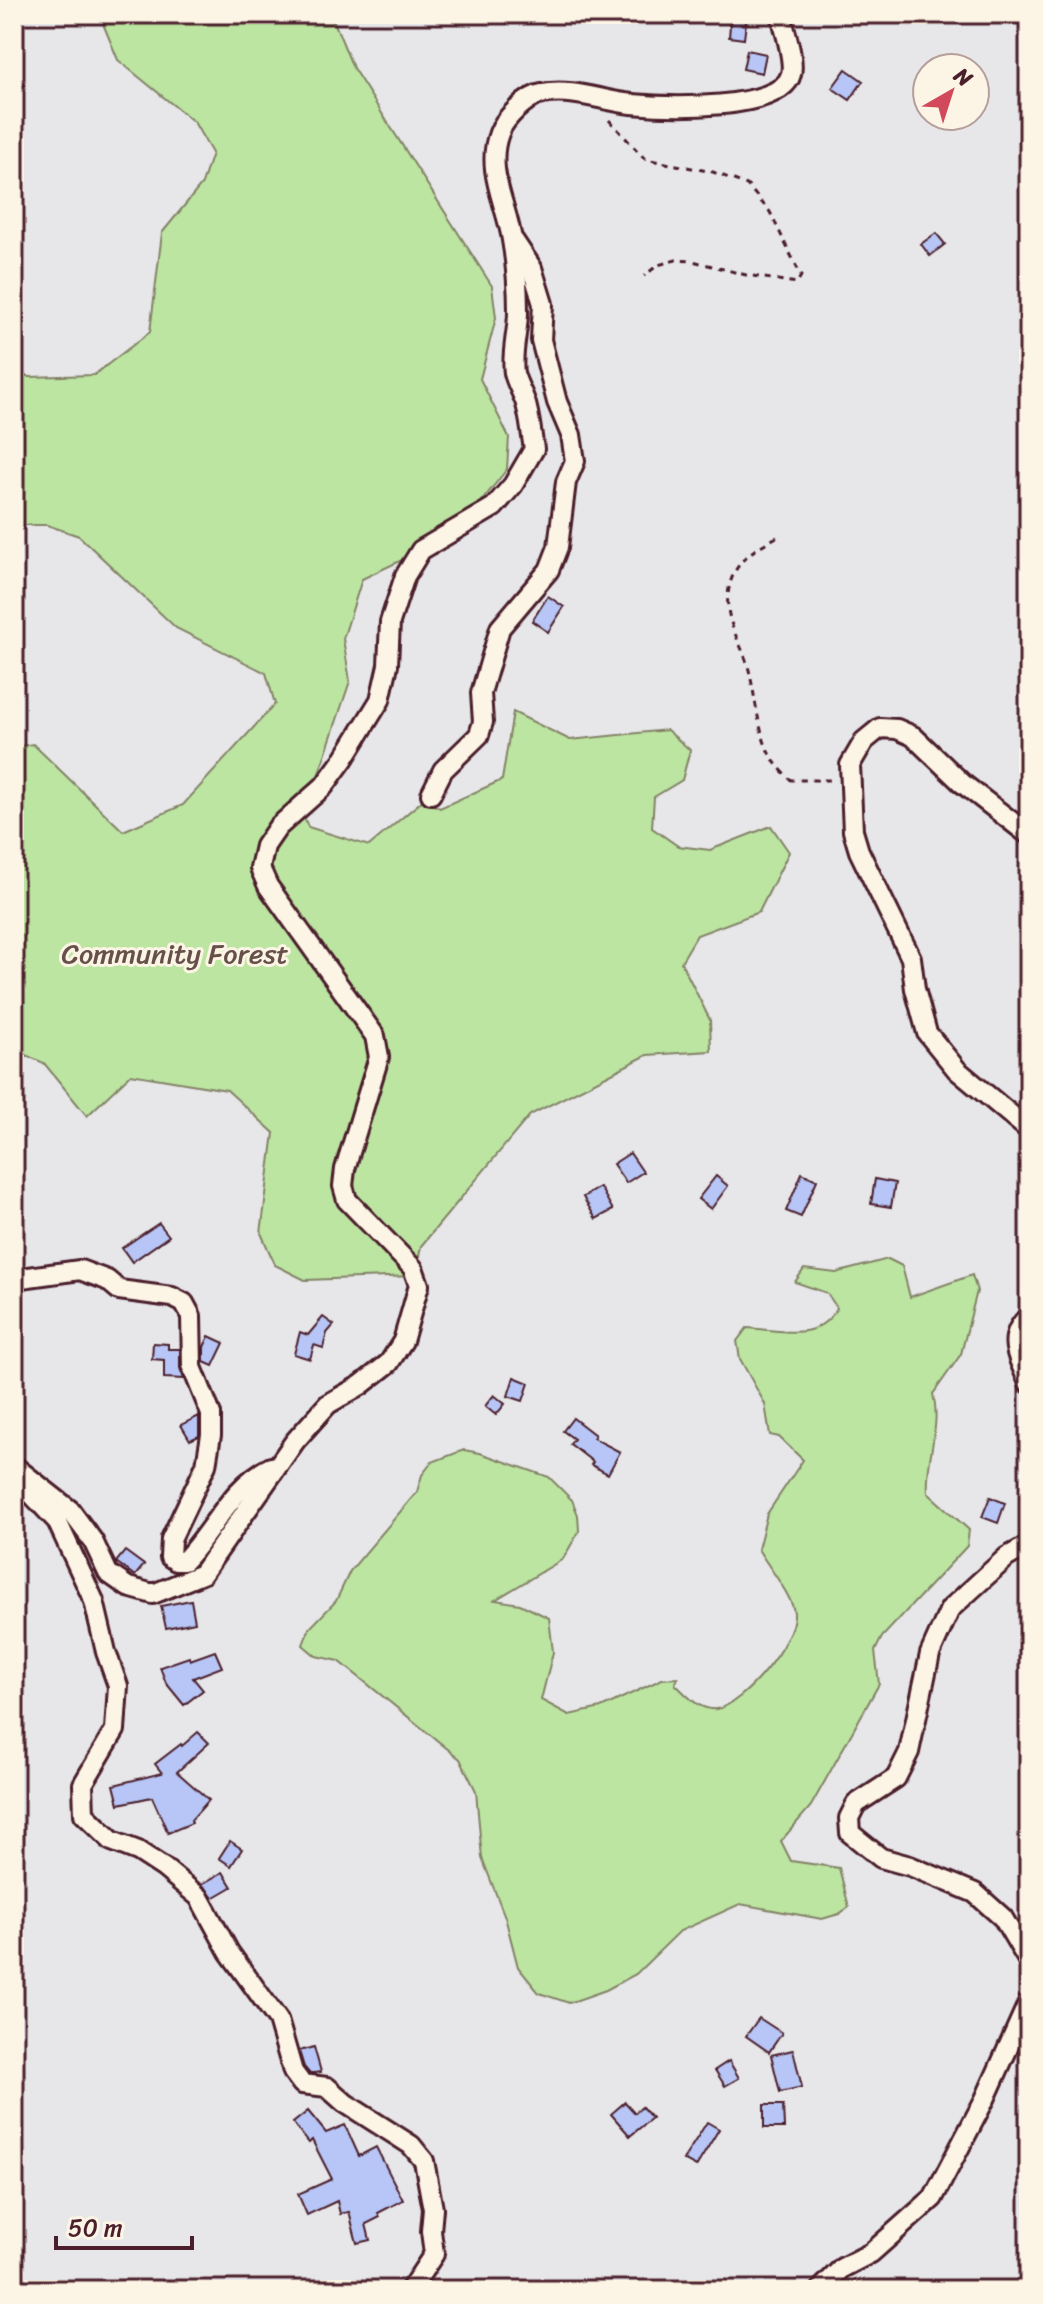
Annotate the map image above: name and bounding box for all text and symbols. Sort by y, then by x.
north arrow [911,52,991,132]
text: N [944,56,982,97]
park label: Community Forest [61,929,289,978]
scale bar [56,2200,192,2250]
text: 50 m [68,2207,123,2249]

